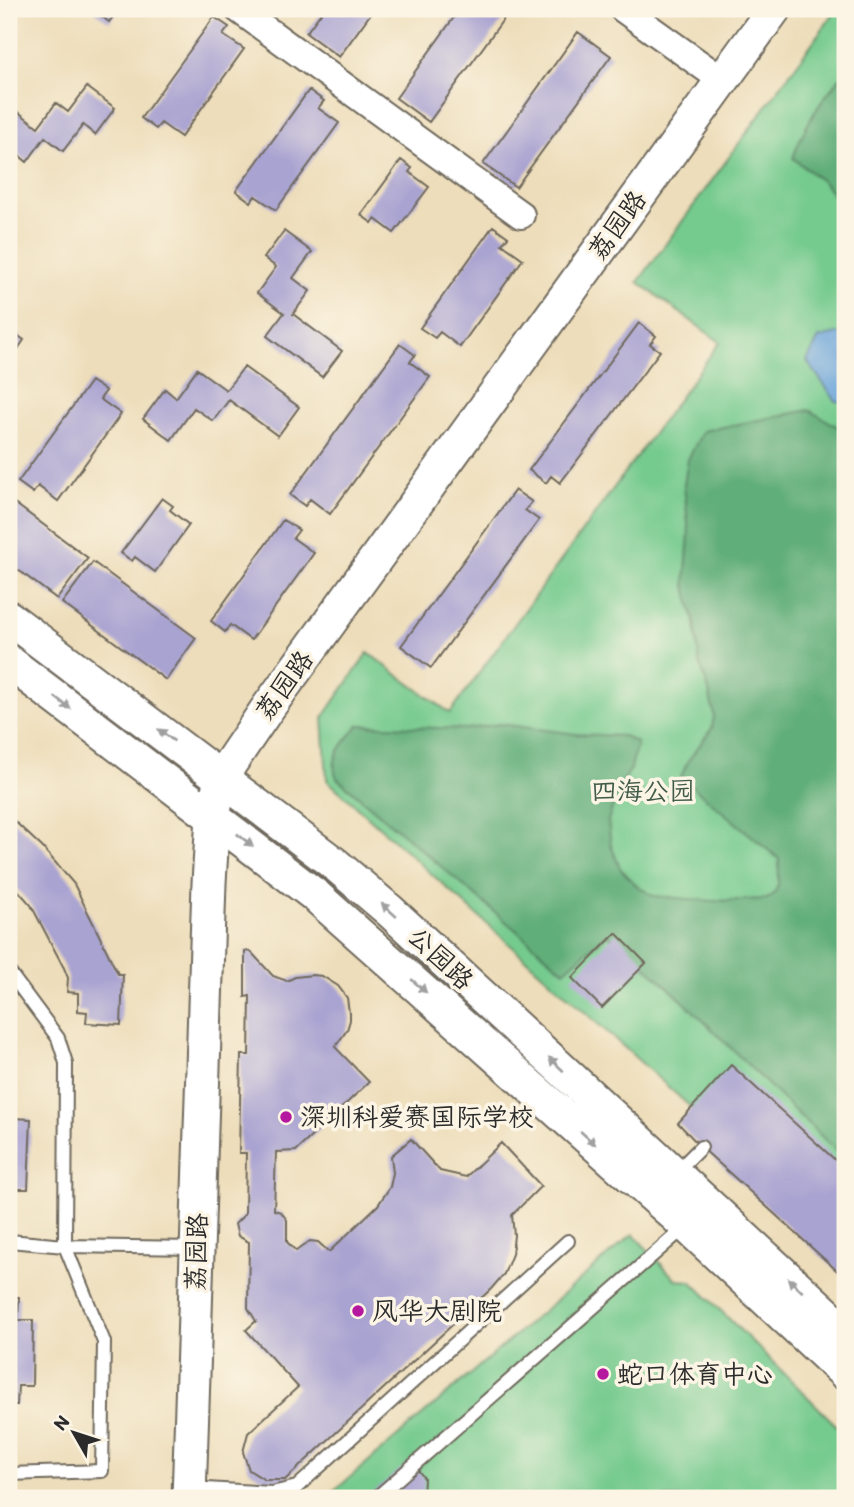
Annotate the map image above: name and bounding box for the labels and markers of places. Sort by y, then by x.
place label: 深圳科爱赛国际学校 [300,1101,534,1133]
marker: 深圳科爱赛国际学校 [278,1109,294,1125]
place label: 风华大剧院 [372,1295,502,1327]
marker: 风华大剧院 [350,1303,366,1319]
place label: 蛇口体育中心 [617,1358,773,1390]
marker: 蛇口体育中心 [595,1366,611,1382]

